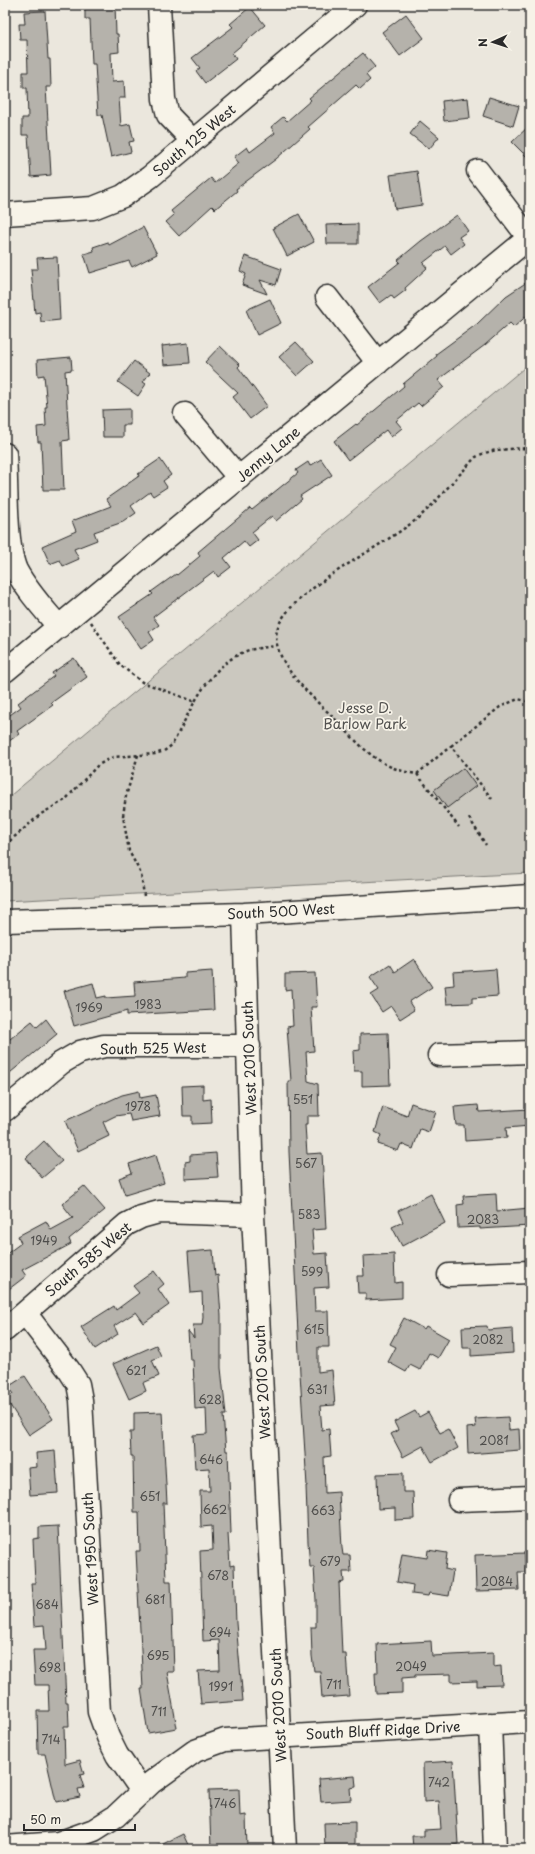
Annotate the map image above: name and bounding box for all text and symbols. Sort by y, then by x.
north arrow [473,22,513,62]
text: N [474,37,491,47]
street label: South 125 West [148,99,240,181]
street label: Jenny Lane [231,421,305,487]
park label: Jesse D. Barlow Park [323,697,407,734]
street label: South 500 West [227,898,336,924]
house number: 1983 [134,995,162,1013]
house number: 1969 [75,998,103,1016]
street label: West 2010 South [237,1000,261,1116]
street label: South 525 West [100,1037,207,1059]
house number: 551 [293,1090,313,1108]
house number: 1978 [125,1097,151,1115]
house number: 567 [295,1154,317,1172]
house number: 583 [298,1205,321,1223]
house number: 2083 [467,1210,499,1228]
street label: South 585 West [40,1216,136,1301]
house number: 1949 [31,1231,57,1249]
house number: 599 [301,1262,323,1280]
house number: 615 [303,1320,325,1338]
street label: West 2010 South [249,1324,275,1440]
house number: 2082 [472,1330,504,1348]
house number: 621 [125,1361,147,1379]
house number: 631 [307,1380,327,1398]
house number: 628 [198,1390,222,1408]
house number: 2081 [479,1431,509,1449]
house number: 646 [199,1450,223,1468]
house number: 651 [140,1487,160,1505]
street label: West 1950 South [77,1492,103,1606]
house number: 662 [203,1500,227,1518]
house number: 663 [311,1501,335,1519]
house number: 679 [319,1552,341,1570]
house number: 678 [207,1566,229,1584]
house number: 2084 [481,1572,513,1590]
house number: 681 [144,1590,166,1608]
house number: 684 [35,1595,59,1613]
house number: 694 [209,1623,232,1641]
house number: 695 [147,1646,169,1664]
street label: West 2010 South [265,1647,291,1763]
house number: 2049 [395,1657,427,1675]
house number: 698 [39,1658,62,1676]
house number: 711 [326,1675,342,1693]
house number: 1991 [209,1677,233,1695]
house number: 711 [151,1702,167,1720]
street label: South Bluff Ridge Drive [305,1715,461,1745]
house number: 714 [41,1730,61,1748]
house number: 742 [428,1773,450,1791]
house number: 746 [214,1794,236,1812]
scale bar [24,1806,135,1832]
text: 50 m [30,1810,61,1828]

